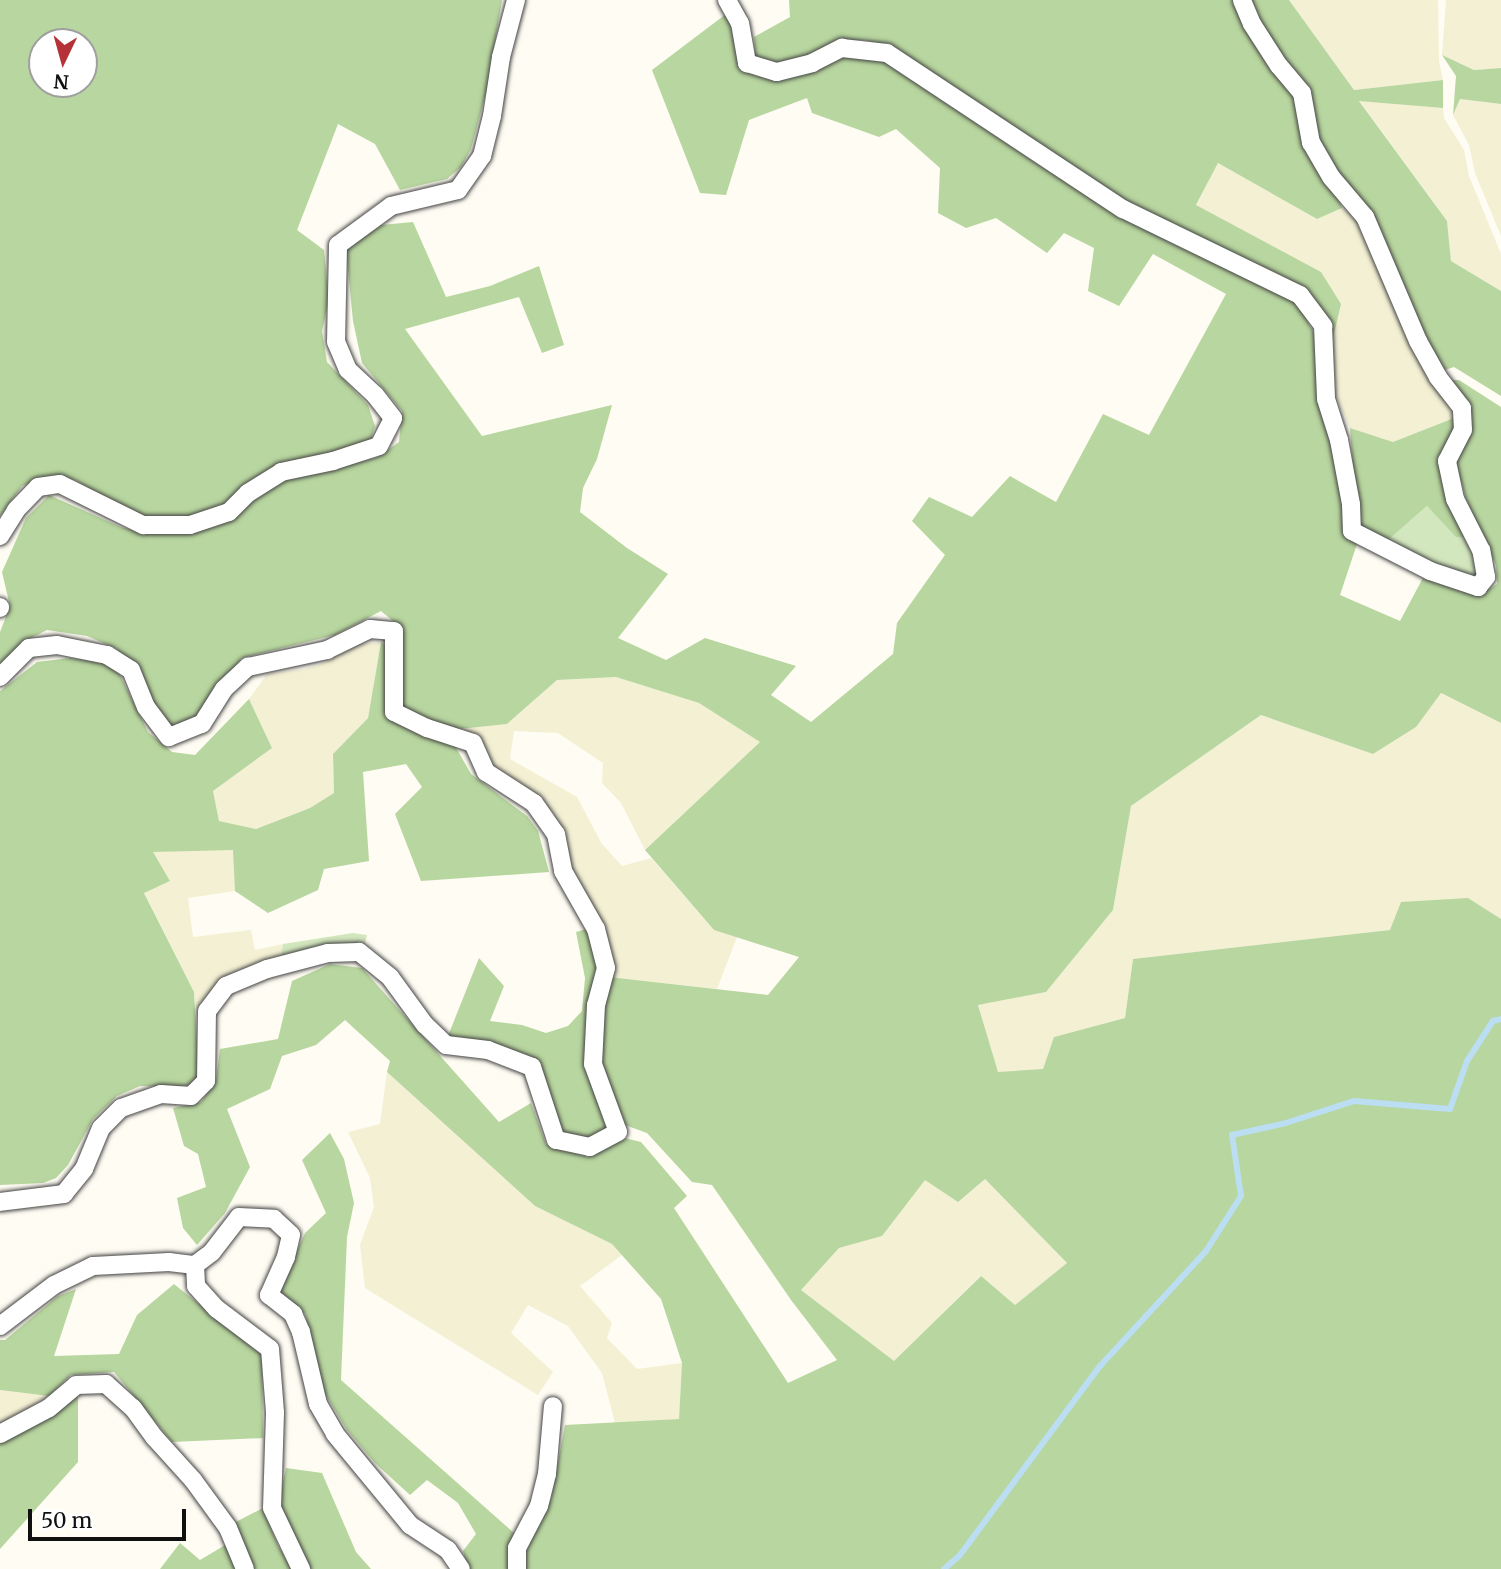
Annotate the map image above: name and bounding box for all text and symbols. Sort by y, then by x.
north arrow [28,28,98,98]
text: N [53,69,70,95]
scale bar [32,1496,189,1540]
text: 50 m [41,1507,92,1534]

